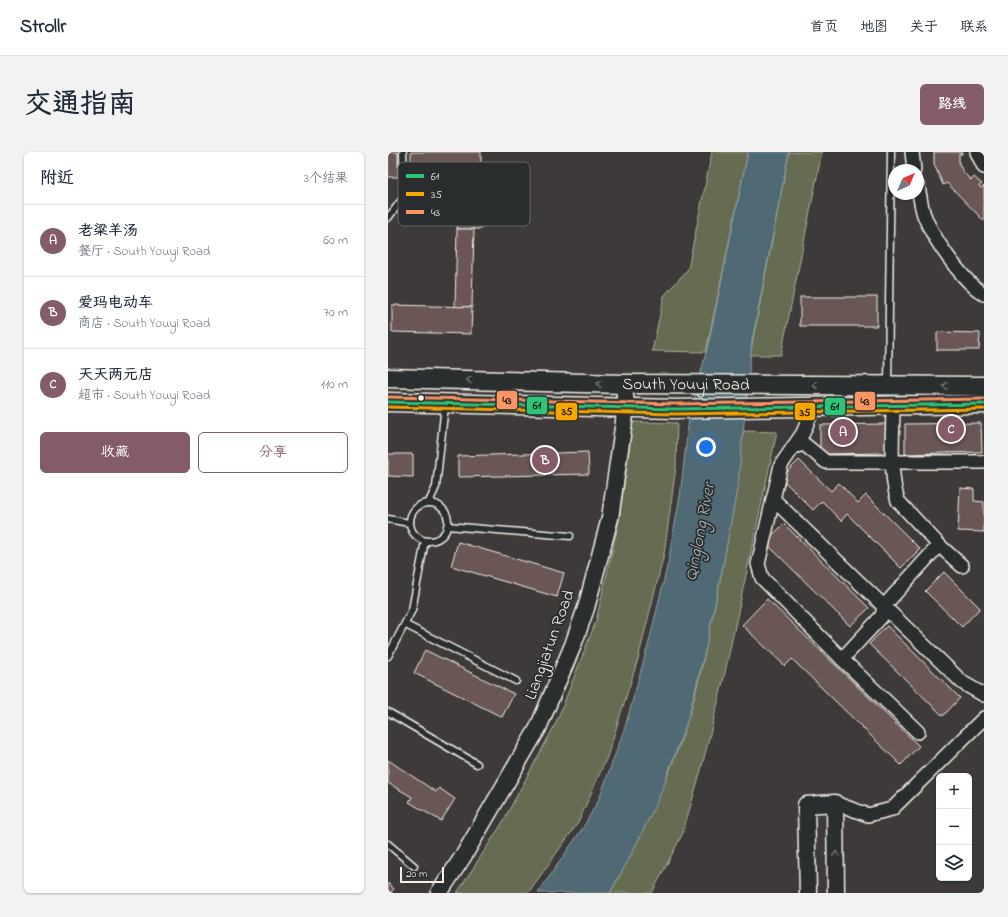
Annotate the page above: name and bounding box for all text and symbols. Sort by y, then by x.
text: Strollr [20,14,66,41]
text: 首页 [810,17,838,38]
text: 地图 [860,17,888,38]
text: 关于 [910,17,938,38]
text: 联系 [960,17,988,38]
button: 路线 [920,84,984,125]
text: 交通指南 [24,85,136,126]
legend [398,162,530,226]
north arrow [888,164,924,200]
text: 附近 [40,166,74,191]
text: 3个结果 [304,169,348,188]
text: 61 [431,169,440,185]
text: 35 [431,187,442,203]
text: 43 [431,205,441,221]
text: 老梁羊汤 [78,220,138,242]
text: A [49,231,57,250]
text: 60 m [323,231,348,250]
text: 餐厅 · South Youyi Road [78,242,210,261]
text: 爱玛电动车 [78,292,153,314]
text: B [49,303,57,322]
text: 70 m [324,303,348,322]
text: 商店 · South Youyi Road [78,314,210,333]
text: 天天两元店 [78,364,153,386]
street label: South Youyi Road [622,371,750,398]
text: C [49,375,57,394]
text: 110 m [321,375,348,394]
one-way arrow [466,376,472,384]
one-way arrow [596,380,602,388]
one-way arrow [812,381,818,389]
one-way arrow [942,382,948,390]
text: 超市 · South Youyi Road [78,386,210,405]
line badge: 43 [496,390,518,410]
line badge: 43 [854,391,876,411]
unlabelled marker [416,393,426,403]
text: 43 [501,393,512,409]
text: 43 [859,394,870,410]
line badge: 61 [526,396,548,415]
line badge: 61 [824,397,846,416]
text: 61 [532,398,542,414]
text: 61 [830,399,840,415]
line badge: 35 [555,402,578,421]
line badge: 35 [794,402,816,421]
text: 35 [561,404,573,420]
text: 35 [799,405,811,421]
pin: C [938,414,964,444]
pin: A [830,417,856,447]
button: 收藏 [40,432,190,473]
button: 分享 [198,432,348,473]
your location [696,437,716,457]
pin: B [532,445,558,475]
water label: Qinglong River [679,478,724,583]
street label: Liangjiatun Road [519,586,583,704]
map controls [936,773,972,881]
button: + [936,773,972,809]
button: − [936,809,972,845]
button: layers [936,845,972,881]
one-way arrow [832,851,840,857]
scale bar [400,865,444,884]
text: 20 m [406,866,428,882]

